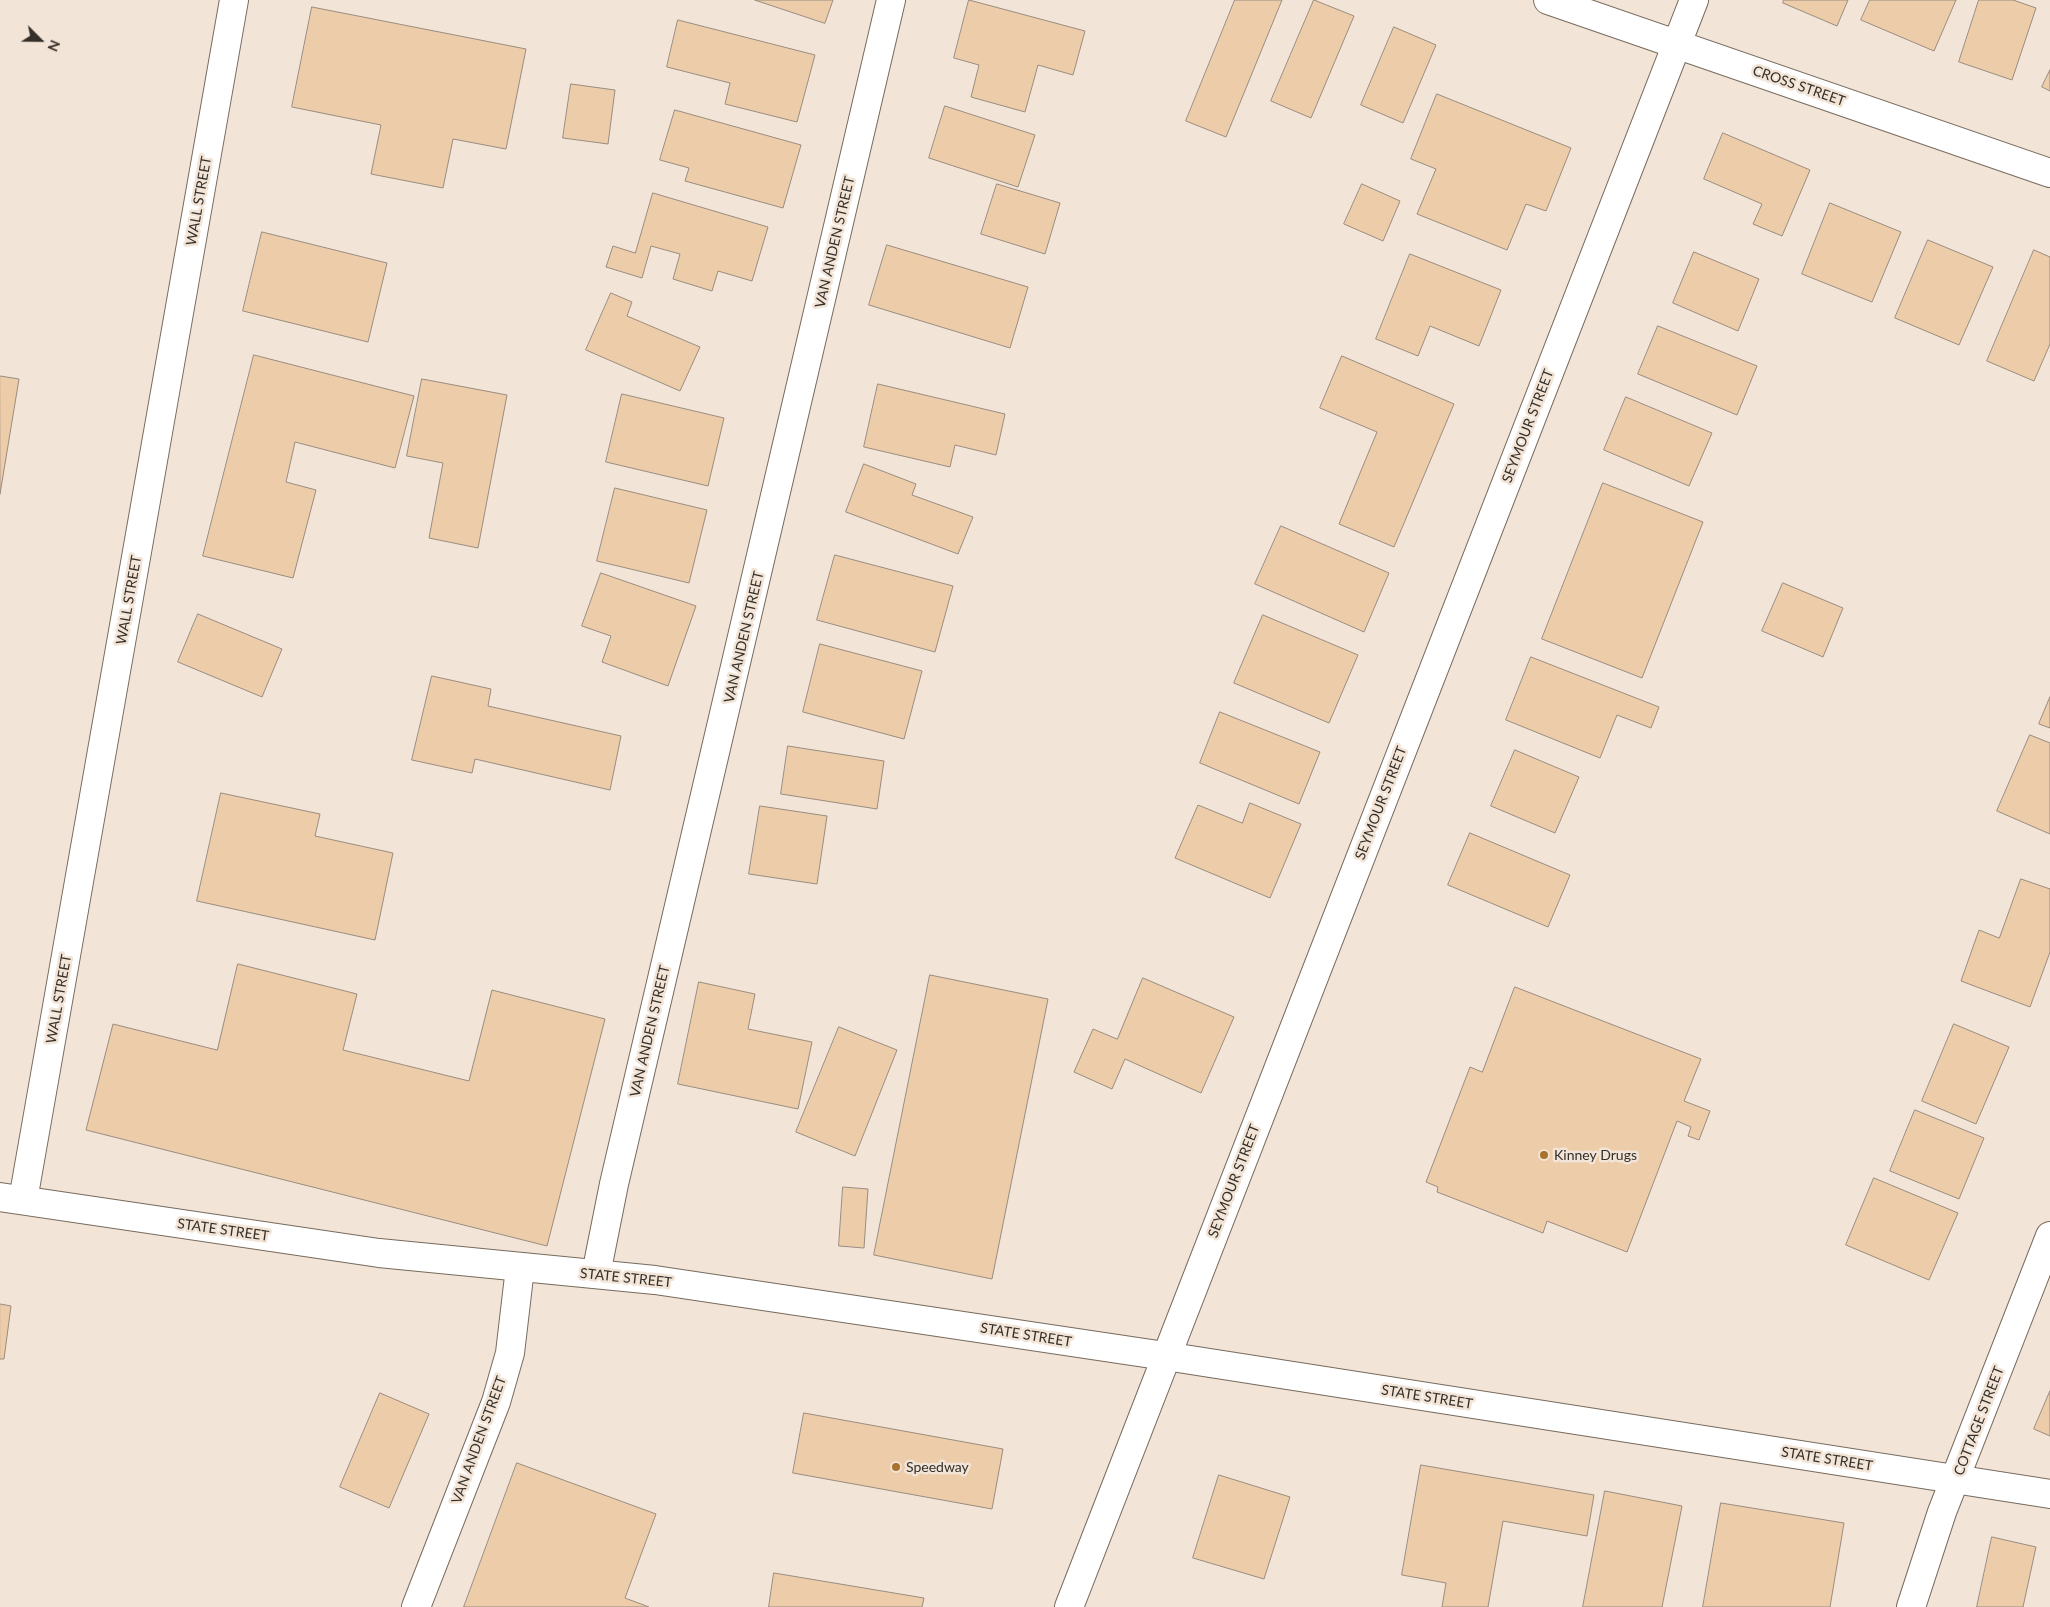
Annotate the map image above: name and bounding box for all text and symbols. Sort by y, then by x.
north arrow [15,15,65,65]
text: N [44,38,64,54]
street label: CROSS STREET [1750,62,1848,110]
street label: WALL STREET [183,155,215,247]
street label: VAN ANDEN STREET [812,174,858,310]
street label: SEYMOUR STREET [1499,367,1557,485]
street label: WALL STREET [113,554,145,646]
street label: VAN ANDEN STREET [721,569,767,705]
street label: SEYMOUR STREET [1352,744,1410,862]
street label: WALL STREET [43,953,75,1045]
street label: VAN ANDEN STREET [627,963,673,1099]
street label: SEYMOUR STREET [1205,1122,1263,1240]
place label: Kinney Drugs [1554,1147,1637,1163]
marker: Kinney Drugs [1538,1149,1550,1161]
street label: STATE STREET [176,1215,270,1245]
street label: STATE STREET [579,1265,673,1291]
street label: STATE STREET [979,1319,1073,1351]
street label: COTTAGE STREET [1950,1364,2008,1478]
street label: VAN ANDEN STREET [448,1374,510,1506]
street label: STATE STREET [1380,1381,1474,1413]
street label: STATE STREET [1780,1443,1874,1475]
place label: Speedway [906,1459,969,1475]
marker: Speedway [890,1461,902,1473]

